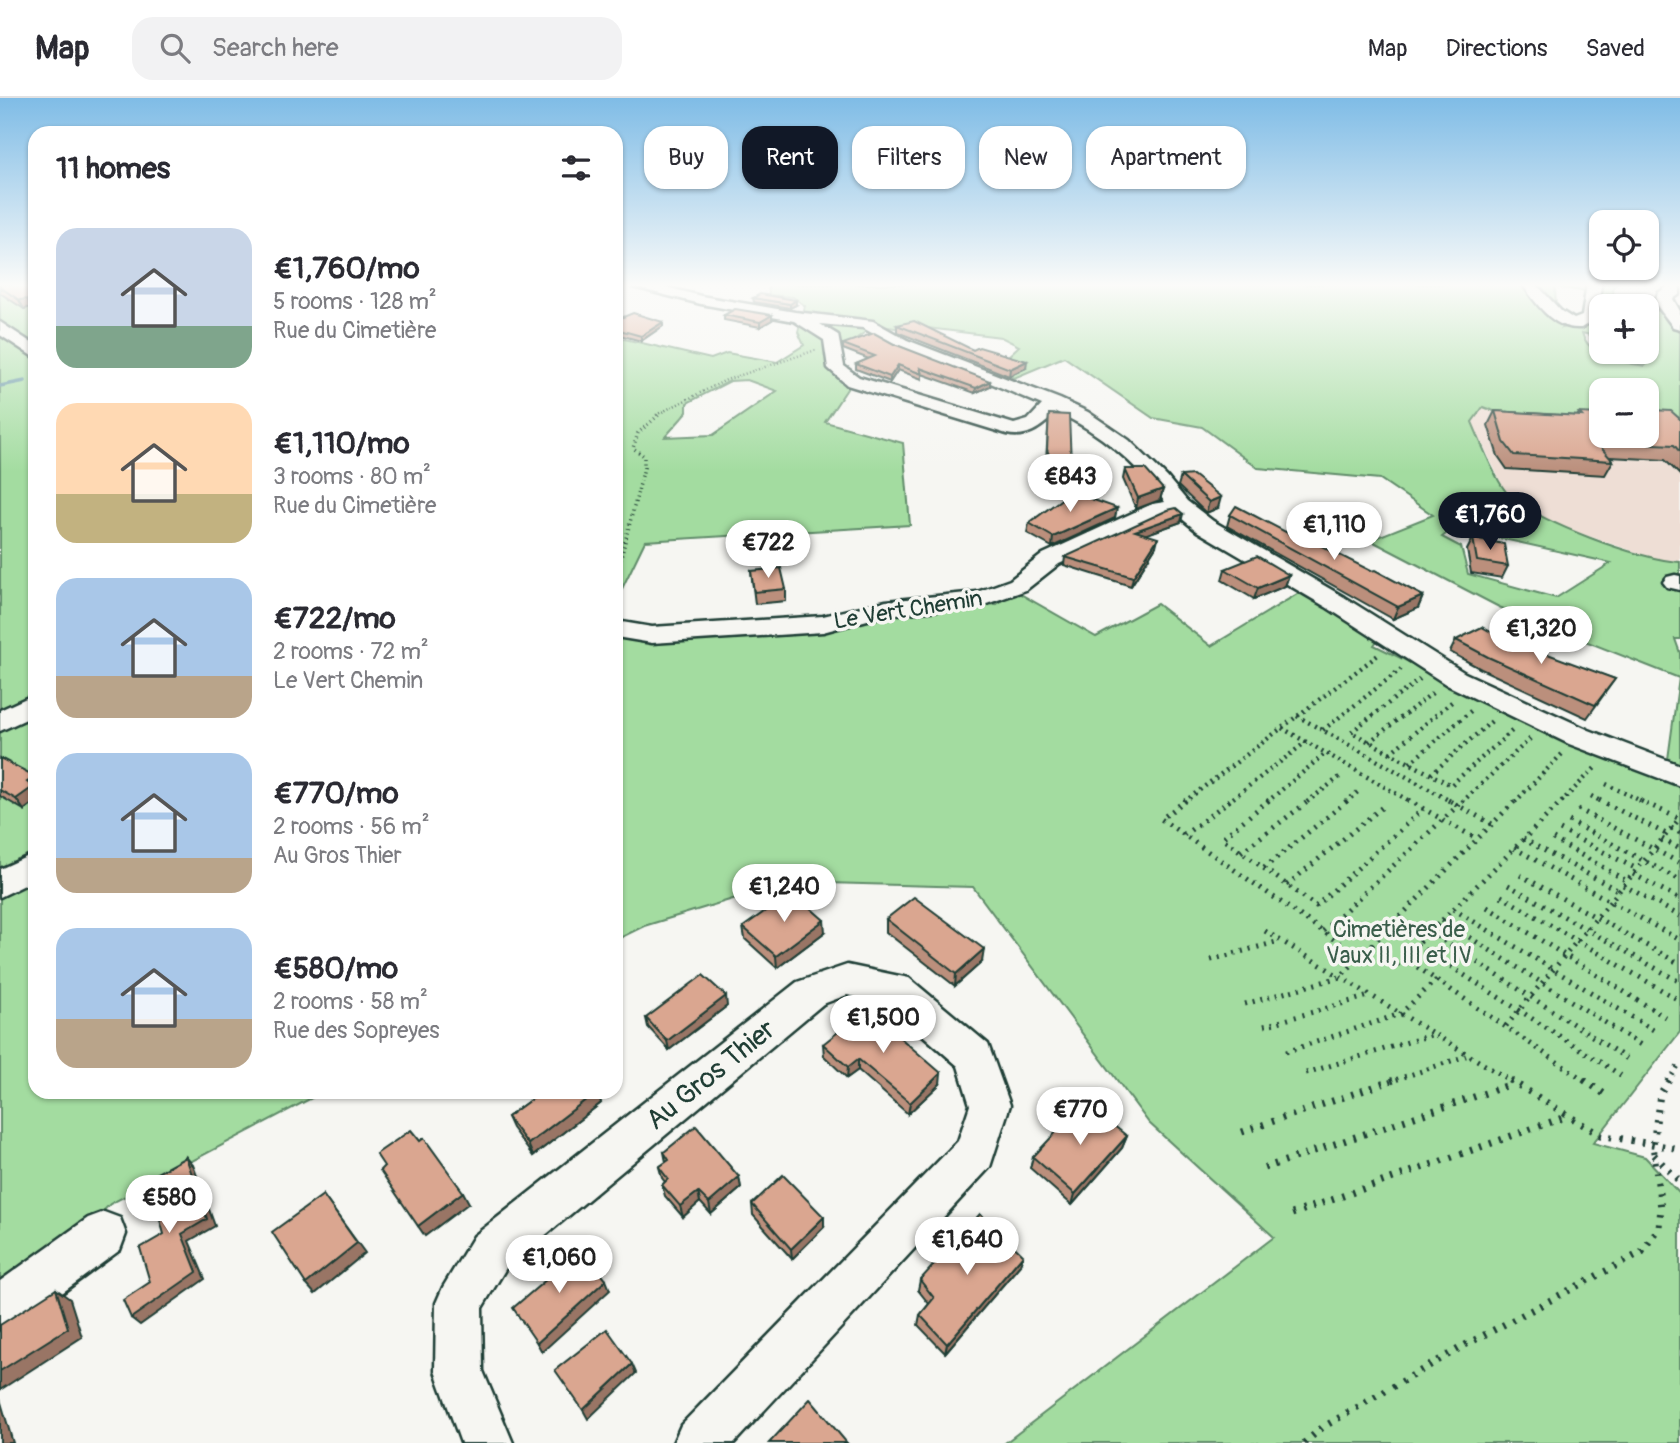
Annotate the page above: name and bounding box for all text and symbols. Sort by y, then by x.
search box [132,17,622,80]
text: Map [35,28,90,69]
icon: search [156,29,194,67]
text: Search here [212,32,339,64]
text: Map [1368,34,1408,63]
text: Directions [1446,34,1547,63]
text: Saved [1585,34,1645,63]
chip: Buy [644,126,728,189]
chip: Rent [742,126,838,189]
chip: Filters [852,126,965,189]
chip: New [979,126,1072,189]
chip: Apartment [1086,126,1246,189]
icon: filters [557,149,595,187]
text: 11 homes [56,150,170,187]
map controls [1589,210,1659,448]
button: locate [1589,210,1659,280]
text: €1,760/mo [273,250,420,287]
icon: home [112,256,196,340]
text: 5 rooms · 128 m² [273,287,437,316]
button: + [1589,294,1659,364]
text: Rue du Cimetière [273,316,436,345]
button: − [1589,378,1659,448]
text: €1,110/mo [273,425,410,462]
icon: home [112,431,196,515]
pin: €843 [1029,454,1111,514]
text: 3 rooms · 80 m² [273,462,431,491]
text: €843 [1044,462,1096,491]
text: Rue du Cimetière [273,491,436,520]
pin: €1,760 [1433,492,1547,552]
text: €1,760 [1454,500,1526,529]
pin: €1,110 [1277,503,1391,562]
text: €1,110 [1302,510,1366,539]
pin: €722 [727,520,809,580]
text: €722 [741,528,795,557]
street label: Le Vert Chemin [832,583,985,636]
text: €722/mo [273,600,396,637]
icon: home [112,606,196,690]
pin: €1,320 [1484,606,1598,666]
text: €1,320 [1505,614,1577,643]
text: 2 rooms · 72 m² [273,637,429,666]
text: Le Vert Chemin [273,666,423,695]
text: €770/mo [273,775,399,812]
icon: home [112,781,196,865]
text: 2 rooms · 56 m² [273,812,430,841]
text: Au Gros Thier [273,841,402,870]
pin: €1,240 [727,864,841,924]
text: €1,240 [748,872,820,901]
park label: Cimetières de Vaux II, III et IV [1326,915,1472,970]
text: €580/mo [273,950,398,987]
icon: home [112,956,196,1040]
text: 2 rooms · 58 m² [273,987,428,1016]
pin: €1,500 [826,996,940,1055]
text: €1,500 [846,1003,920,1032]
street label: Au Gros Thier [639,1012,783,1138]
text: Rue des Sopreyes [273,1016,440,1045]
pin: €770 [1039,1088,1121,1147]
text: €770 [1052,1095,1108,1124]
pin: €580 [128,1176,210,1235]
text: €580 [142,1183,196,1212]
pin: €1,640 [910,1218,1024,1277]
text: €1,640 [931,1225,1003,1254]
pin: €1,060 [502,1236,616,1295]
text: €1,060 [522,1243,596,1272]

